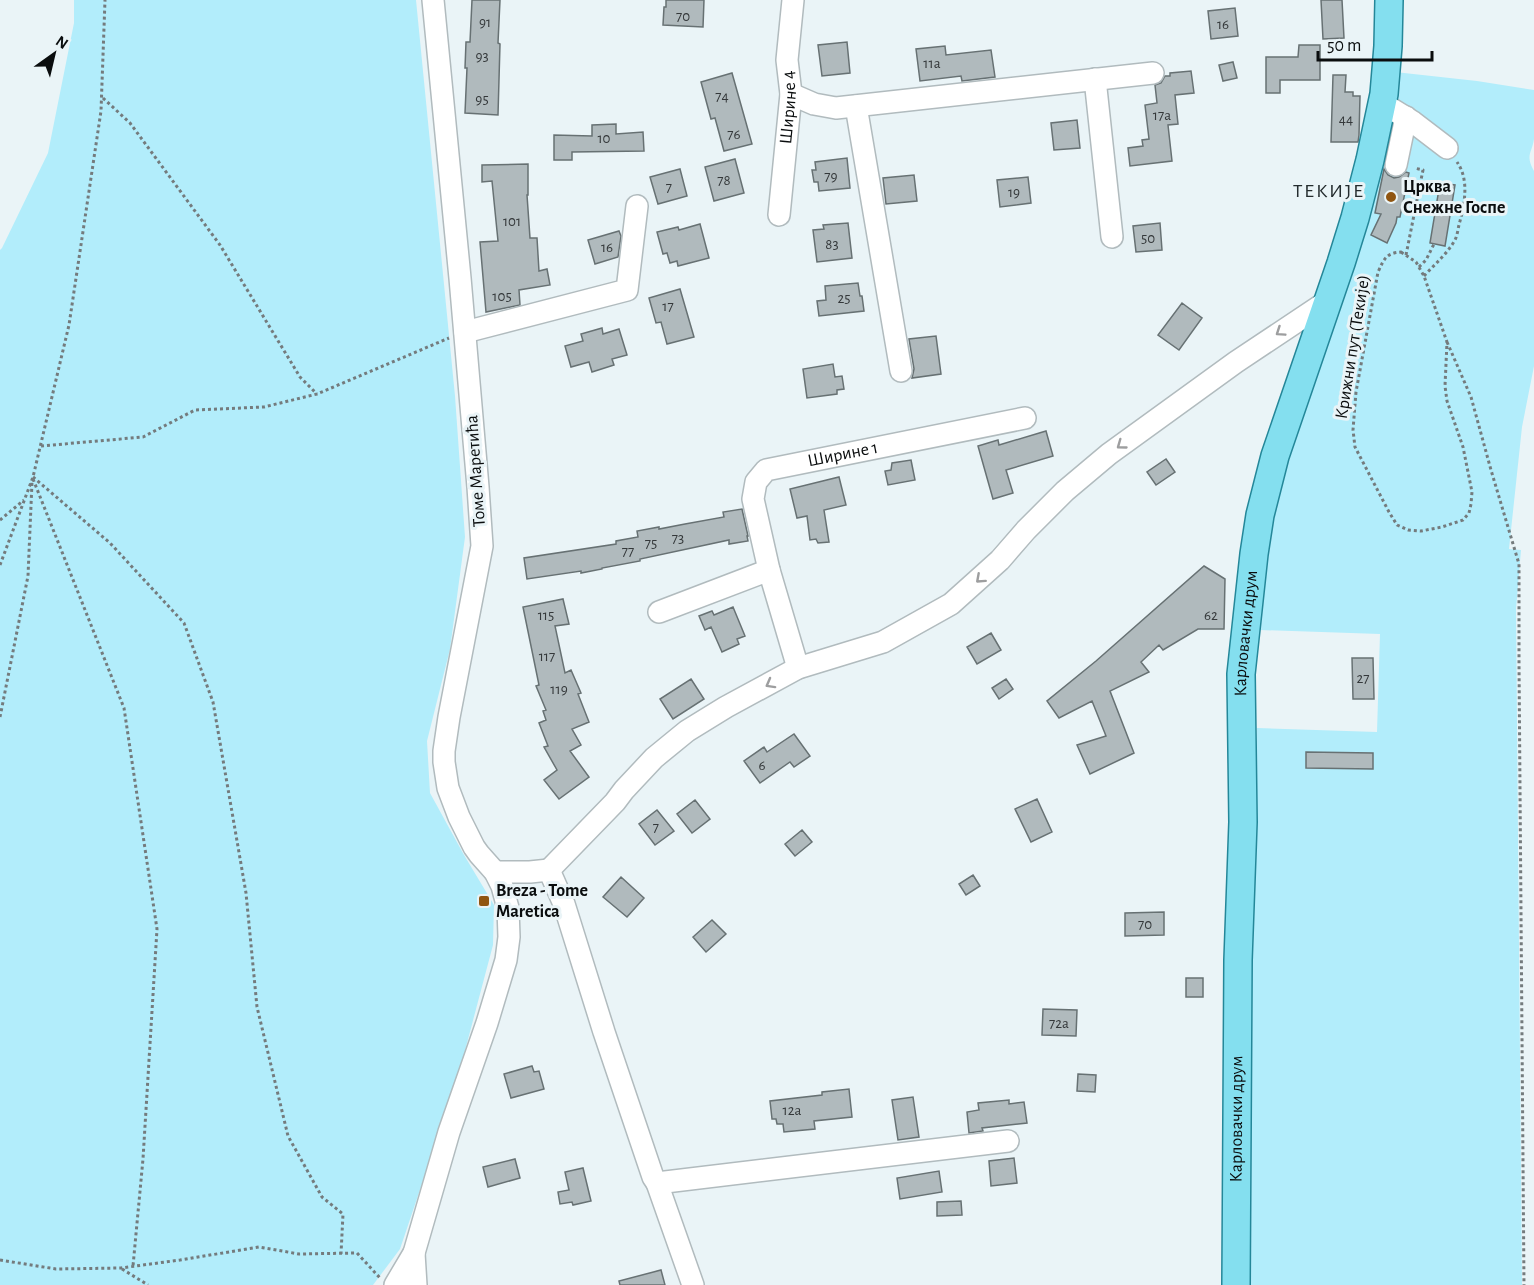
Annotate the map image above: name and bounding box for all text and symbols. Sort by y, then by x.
house number: 70 [676,9,690,24]
house number: 91 [479,15,491,30]
house number: 16 [1217,17,1229,32]
north arrow [24,24,84,84]
scale bar [1318,24,1432,62]
text: N [53,33,71,52]
text: 50 m [1327,37,1361,55]
house number: 93 [475,49,489,64]
house number: 11a [923,56,941,71]
street label: Ширине 4 [777,69,800,145]
house number: 74 [715,89,729,104]
house number: 95 [475,92,489,107]
house number: 17a [1153,108,1171,123]
house number: 44 [1339,112,1353,127]
house number: 76 [727,127,741,142]
house number: 10 [597,131,611,146]
house number: 79 [824,169,838,184]
house number: 78 [717,173,731,188]
place label: Црква Снежне Госпе [1403,178,1505,217]
house number: 7 [666,180,672,195]
district label: ТЕКИЈЕ [1293,181,1365,201]
house number: 19 [1008,185,1020,200]
marker: Црква Снежне Госпе [1384,190,1398,204]
house number: 101 [503,214,521,229]
house number: 50 [1141,231,1155,246]
house number: 83 [825,237,839,252]
house number: 16 [601,240,613,255]
street label: Крижни пут (Текије) [1333,274,1373,420]
house number: 105 [492,289,512,304]
house number: 25 [837,291,851,306]
house number: 17 [662,299,674,314]
one-way arrow [1276,325,1287,336]
street label: Томе Маретића [463,415,489,527]
one-way arrow [1116,438,1127,449]
street label: Ширине 1 [806,439,880,470]
house number: 73 [672,531,684,546]
house number: 75 [645,536,657,551]
house number: 77 [622,544,634,559]
street label: Карловачки друм [1232,569,1261,697]
one-way arrow [976,572,987,583]
house number: 115 [538,608,554,623]
house number: 62 [1204,608,1218,623]
house number: 117 [539,649,555,664]
house number: 27 [1356,671,1370,686]
one-way arrow [766,677,776,688]
house number: 119 [550,682,568,697]
house number: 6 [758,758,766,773]
house number: 7 [653,820,659,835]
place label: Breza - Tome Maretica [496,882,588,921]
marker: Breza - Tome Maretica [477,894,491,908]
house number: 70 [1138,917,1152,932]
house number: 72a [1049,1016,1069,1031]
street label: Карловачки друм [1228,1056,1246,1182]
house number: 12a [783,1103,802,1118]

